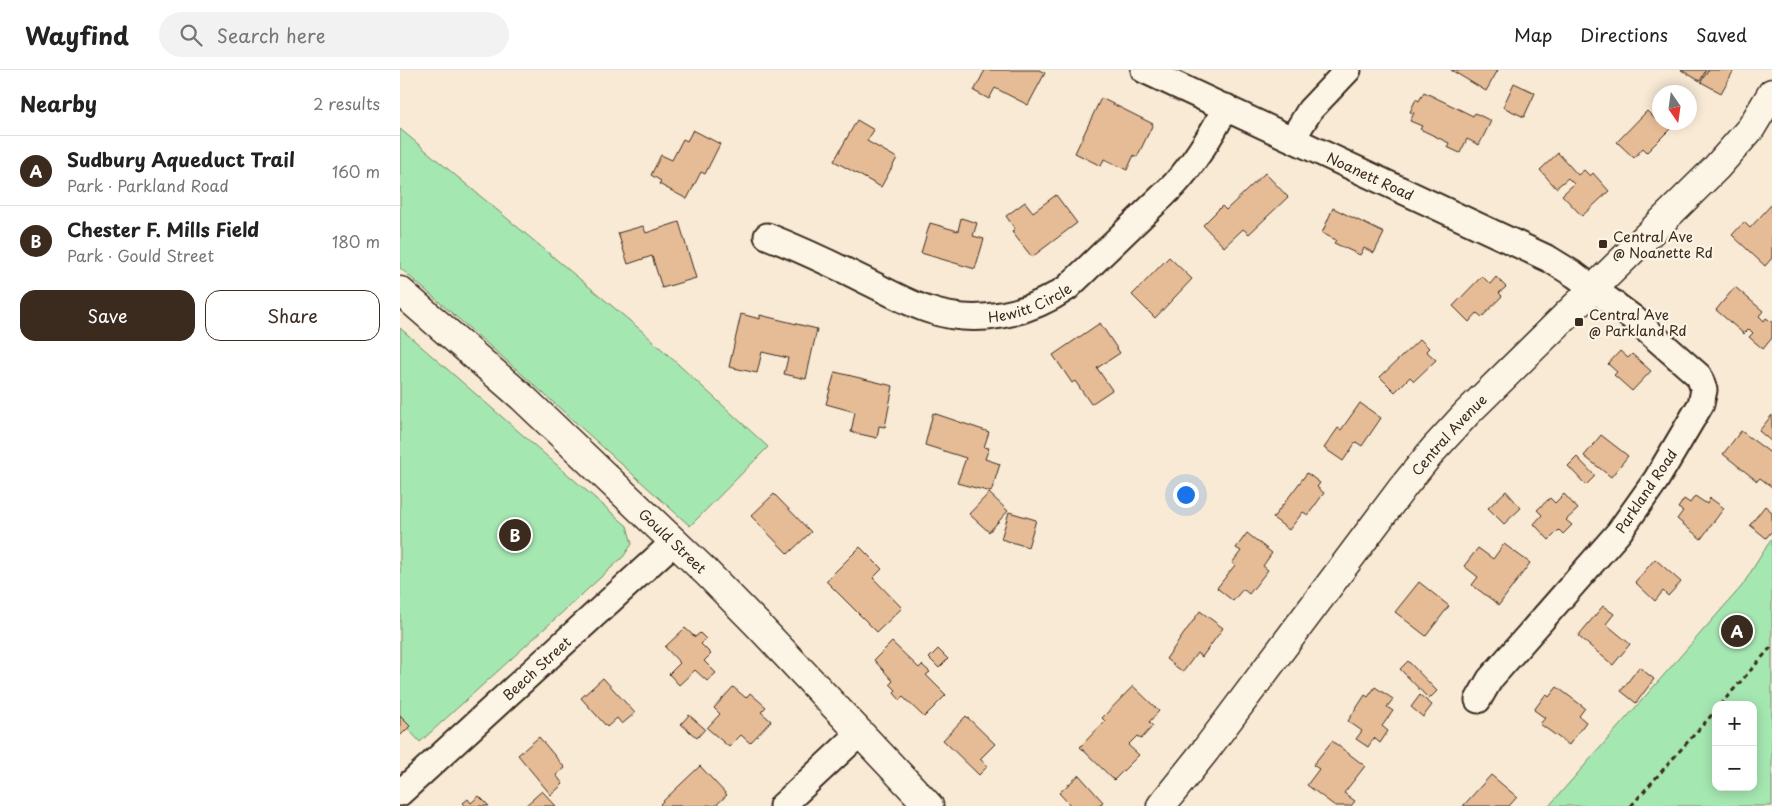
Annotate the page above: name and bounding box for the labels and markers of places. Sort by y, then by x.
place label: Central Ave @ Noanette Rd [1613,226,1713,263]
marker: Central Ave @ Noanette Rd [1597,238,1609,250]
place label: Central Ave @ Parkland Rd [1589,304,1687,341]
marker: Central Ave @ Parkland Rd [1573,316,1585,328]
pin: B [499,516,531,554]
pin: A [1721,612,1753,650]

